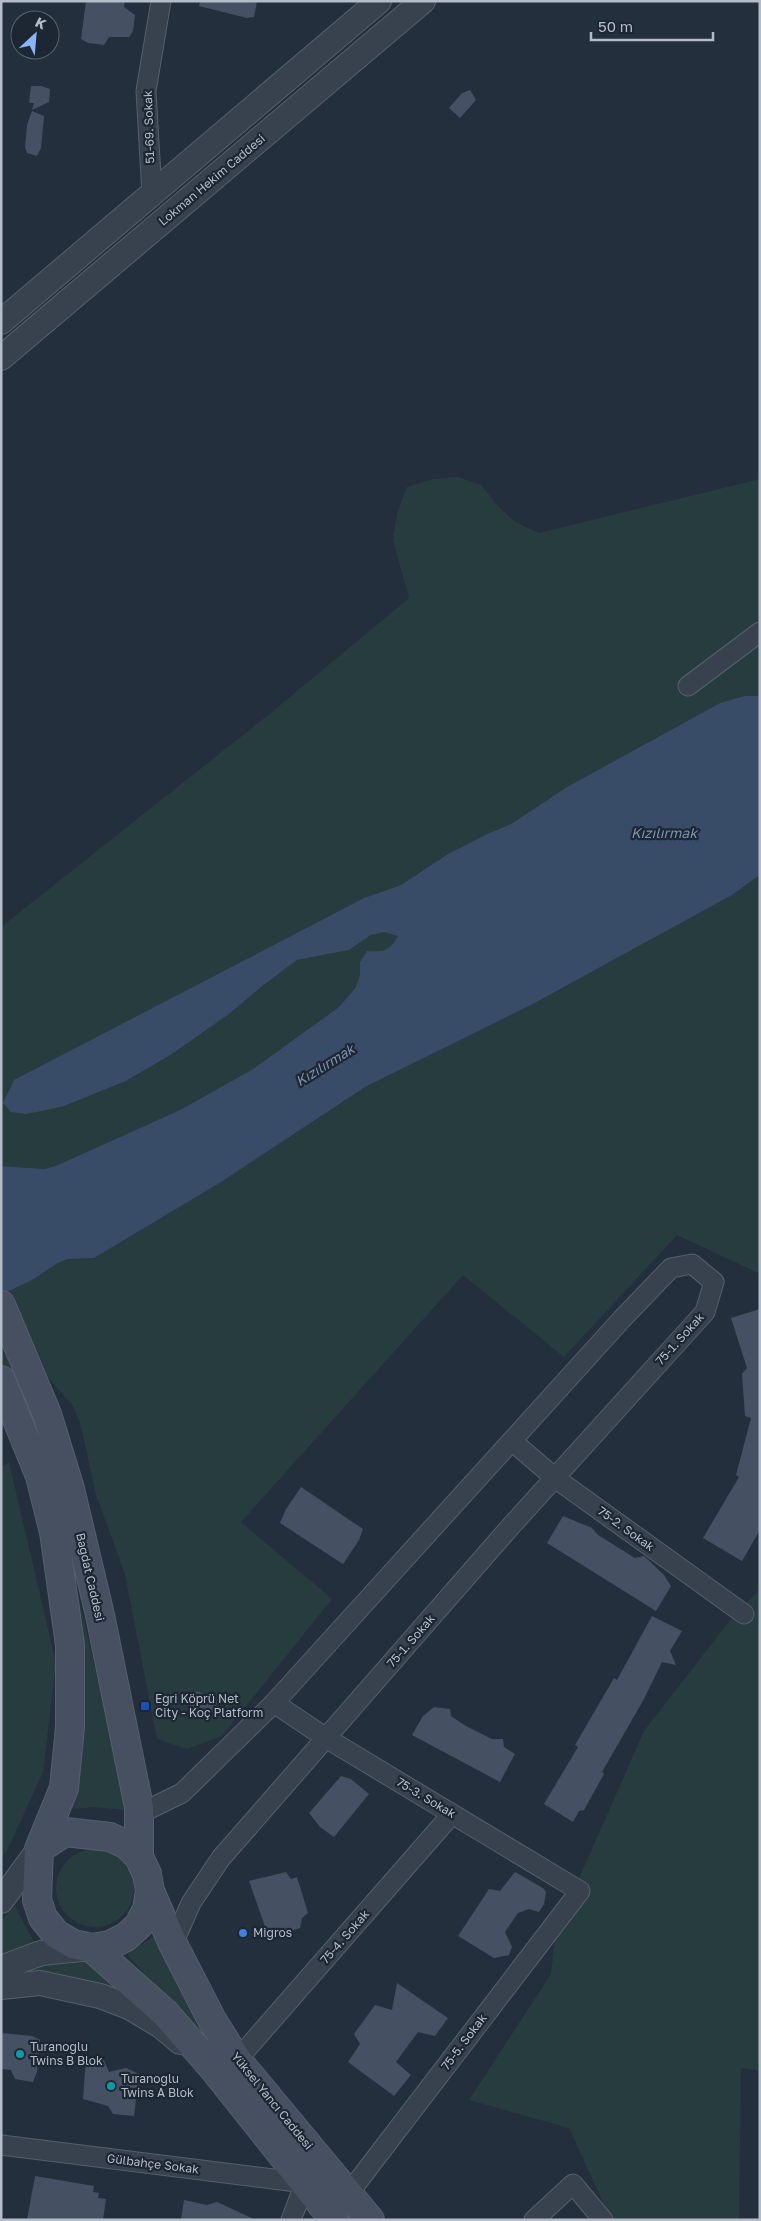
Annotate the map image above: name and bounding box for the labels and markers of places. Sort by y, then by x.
place label: Eğri Köprü Net City - Koç Platform [155,1691,263,1720]
marker: Eğri Köprü Net City - Koç Platform [139,1700,151,1712]
place label: Migros [253,1925,292,1940]
marker: Migros [237,1927,249,1939]
place label: Turanoğlu Twins B Blok [30,2039,103,2068]
marker: Turanoğlu Twins B Blok [14,2048,26,2060]
place label: Turanoğlu Twins A Blok [121,2071,194,2100]
marker: Turanoğlu Twins A Blok [105,2080,117,2092]

